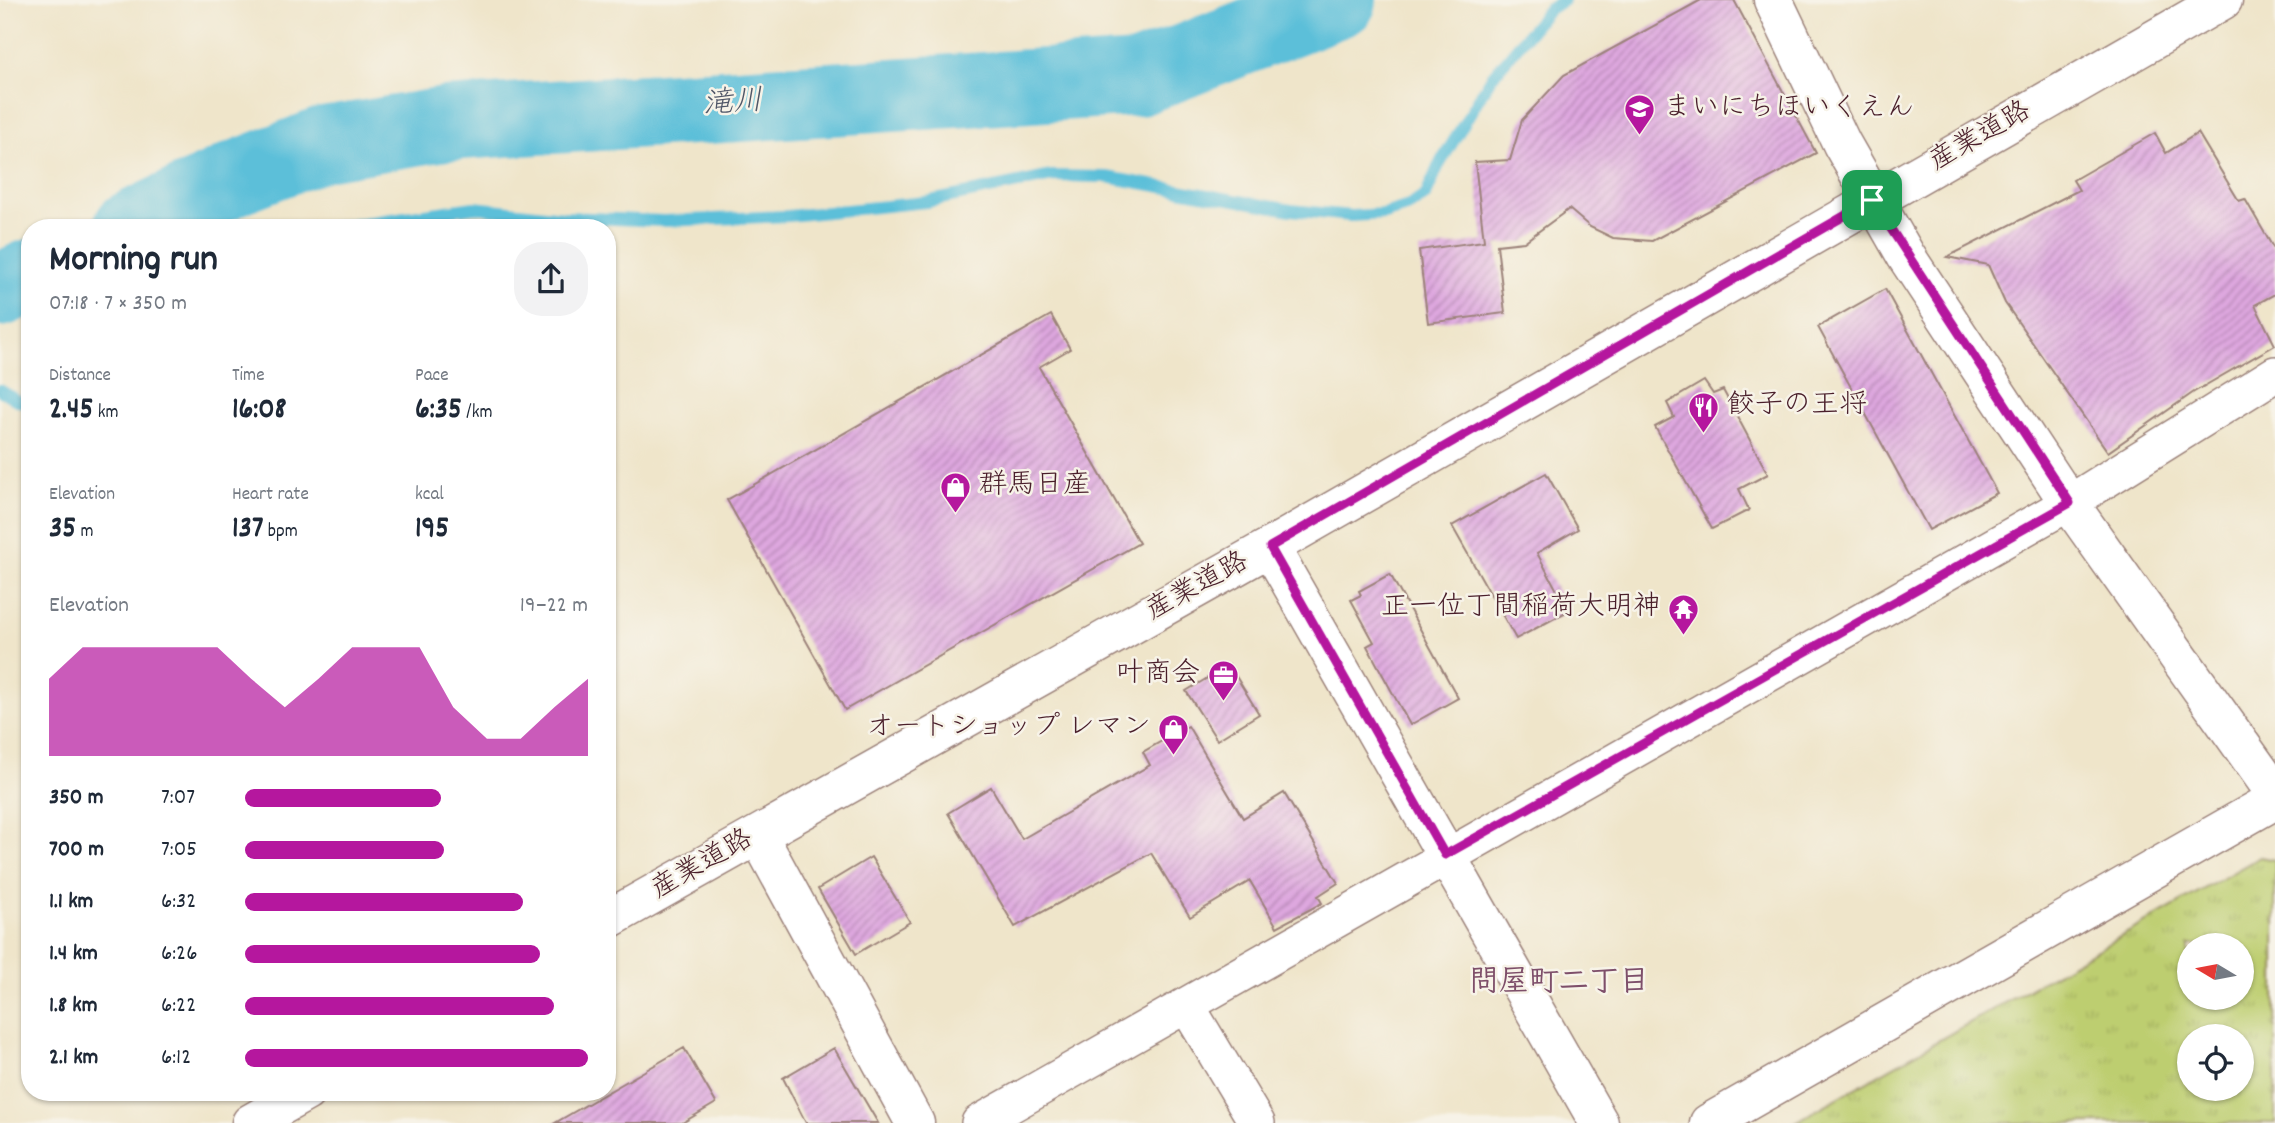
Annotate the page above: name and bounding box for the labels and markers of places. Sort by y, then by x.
place label: まいにちほいくえん [1663,90,1914,130]
school or university icon: まいにちほいくえん [1623,93,1657,137]
pin [1842,170,1902,230]
place label: 餃子の王将 [1727,387,1867,427]
restaurant icon: 餃子の王将 [1687,390,1721,434]
place label: 群馬日産 [979,467,1091,507]
shop icon: 群馬日産 [939,470,973,514]
place label: 正一位丁間稲荷大明神 [1381,589,1661,629]
temple icon: 正一位丁間稲荷大明神 [1667,592,1701,636]
place label: 叶商会 [1116,656,1200,696]
office icon: 叶商会 [1206,659,1240,703]
place label: オートショップ レマン [866,709,1151,749]
shop icon: オートショップ レマン [1157,712,1191,756]

